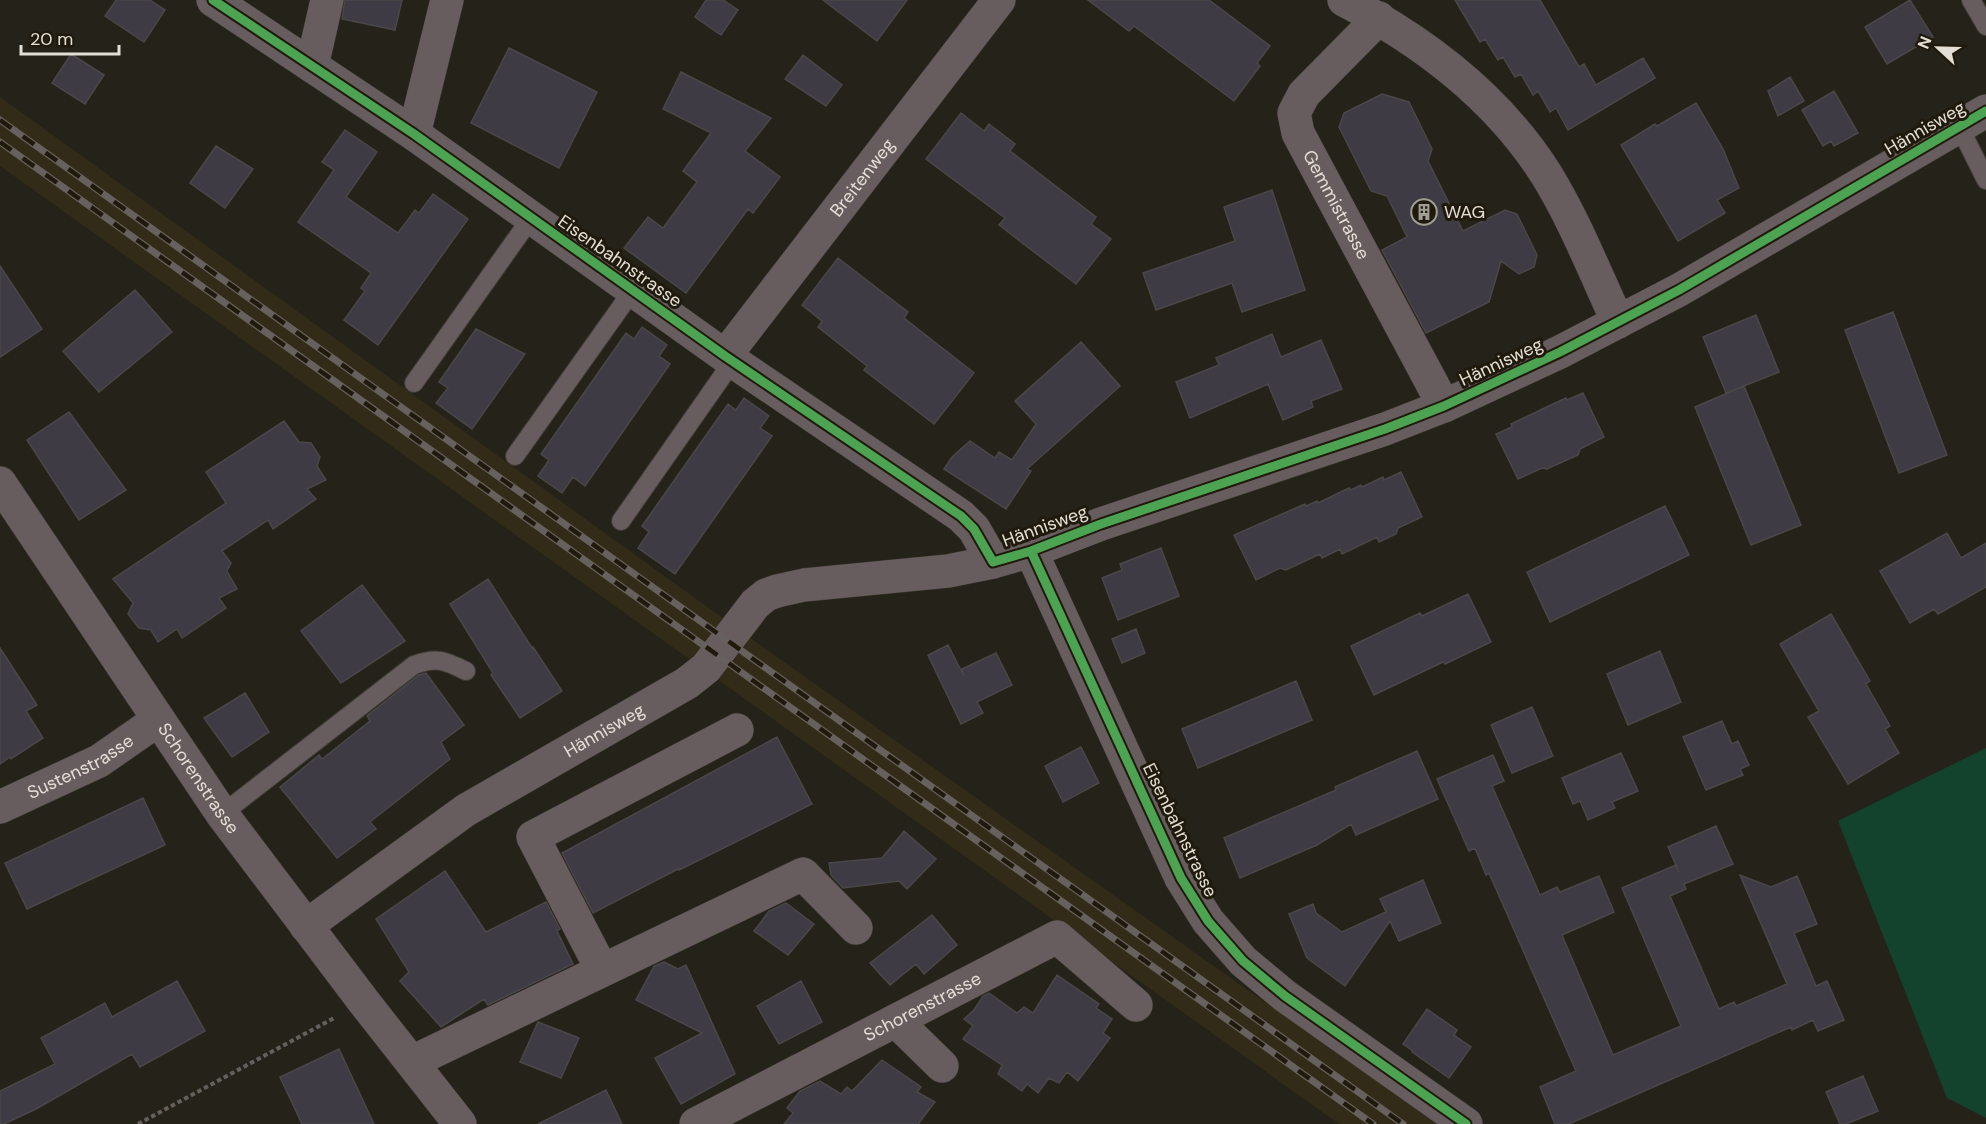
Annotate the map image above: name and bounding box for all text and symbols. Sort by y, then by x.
scale bar [21,18,118,56]
north arrow [1908,18,1968,78]
text: 20 m [30,27,73,51]
text: N [1913,33,1936,52]
street label: Hännisweg [1880,95,1970,161]
street label: Breitenweg [824,134,900,222]
street label: Gemmistrasse [1297,146,1375,264]
building icon: WAG [1409,197,1439,227]
place label: WAG [1444,200,1485,224]
street label: Eisenbahnstrasse [553,209,687,313]
street label: Hännisweg [1455,332,1547,392]
street label: Hännisweg [999,499,1091,553]
street label: Hännisweg [559,698,649,763]
street label: Schorenstrasse [152,718,245,839]
street label: Sustenstrasse [23,729,138,805]
street label: Eisenbahnstrasse [1137,759,1223,901]
street label: Schorenstrasse [860,966,985,1047]

